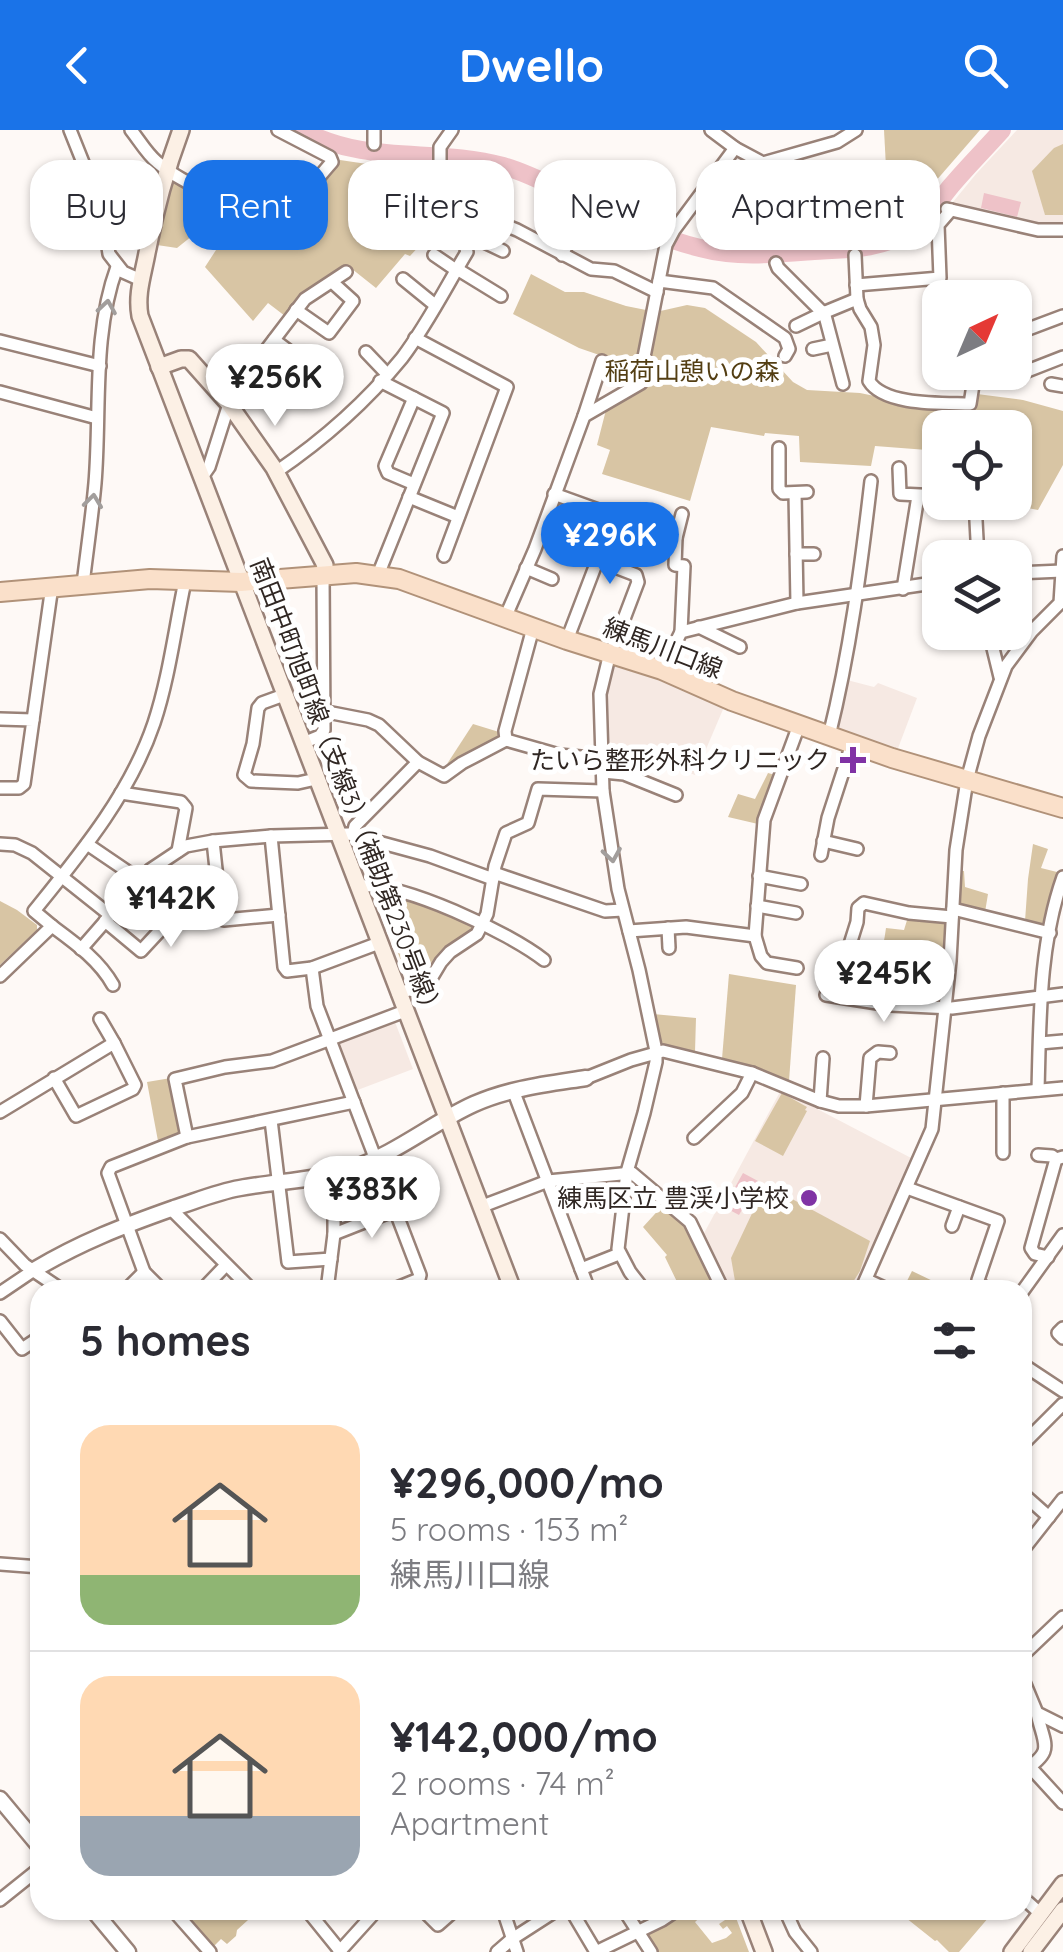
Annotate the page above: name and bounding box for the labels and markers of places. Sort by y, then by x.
pin: ¥256K [205,344,345,429]
pin: ¥296K [540,502,680,587]
place label: たいら整形外科クリニック [530,744,830,775]
marker: たいら整形外科クリニック [840,747,866,773]
pin: ¥142K [101,865,241,950]
pin: ¥245K [814,940,954,1025]
pin: ¥383K [302,1156,442,1241]
place label: 練馬区立 豊渓小学校 [557,1182,789,1213]
marker: 練馬区立 豊渓小学校 [798,1187,820,1209]

